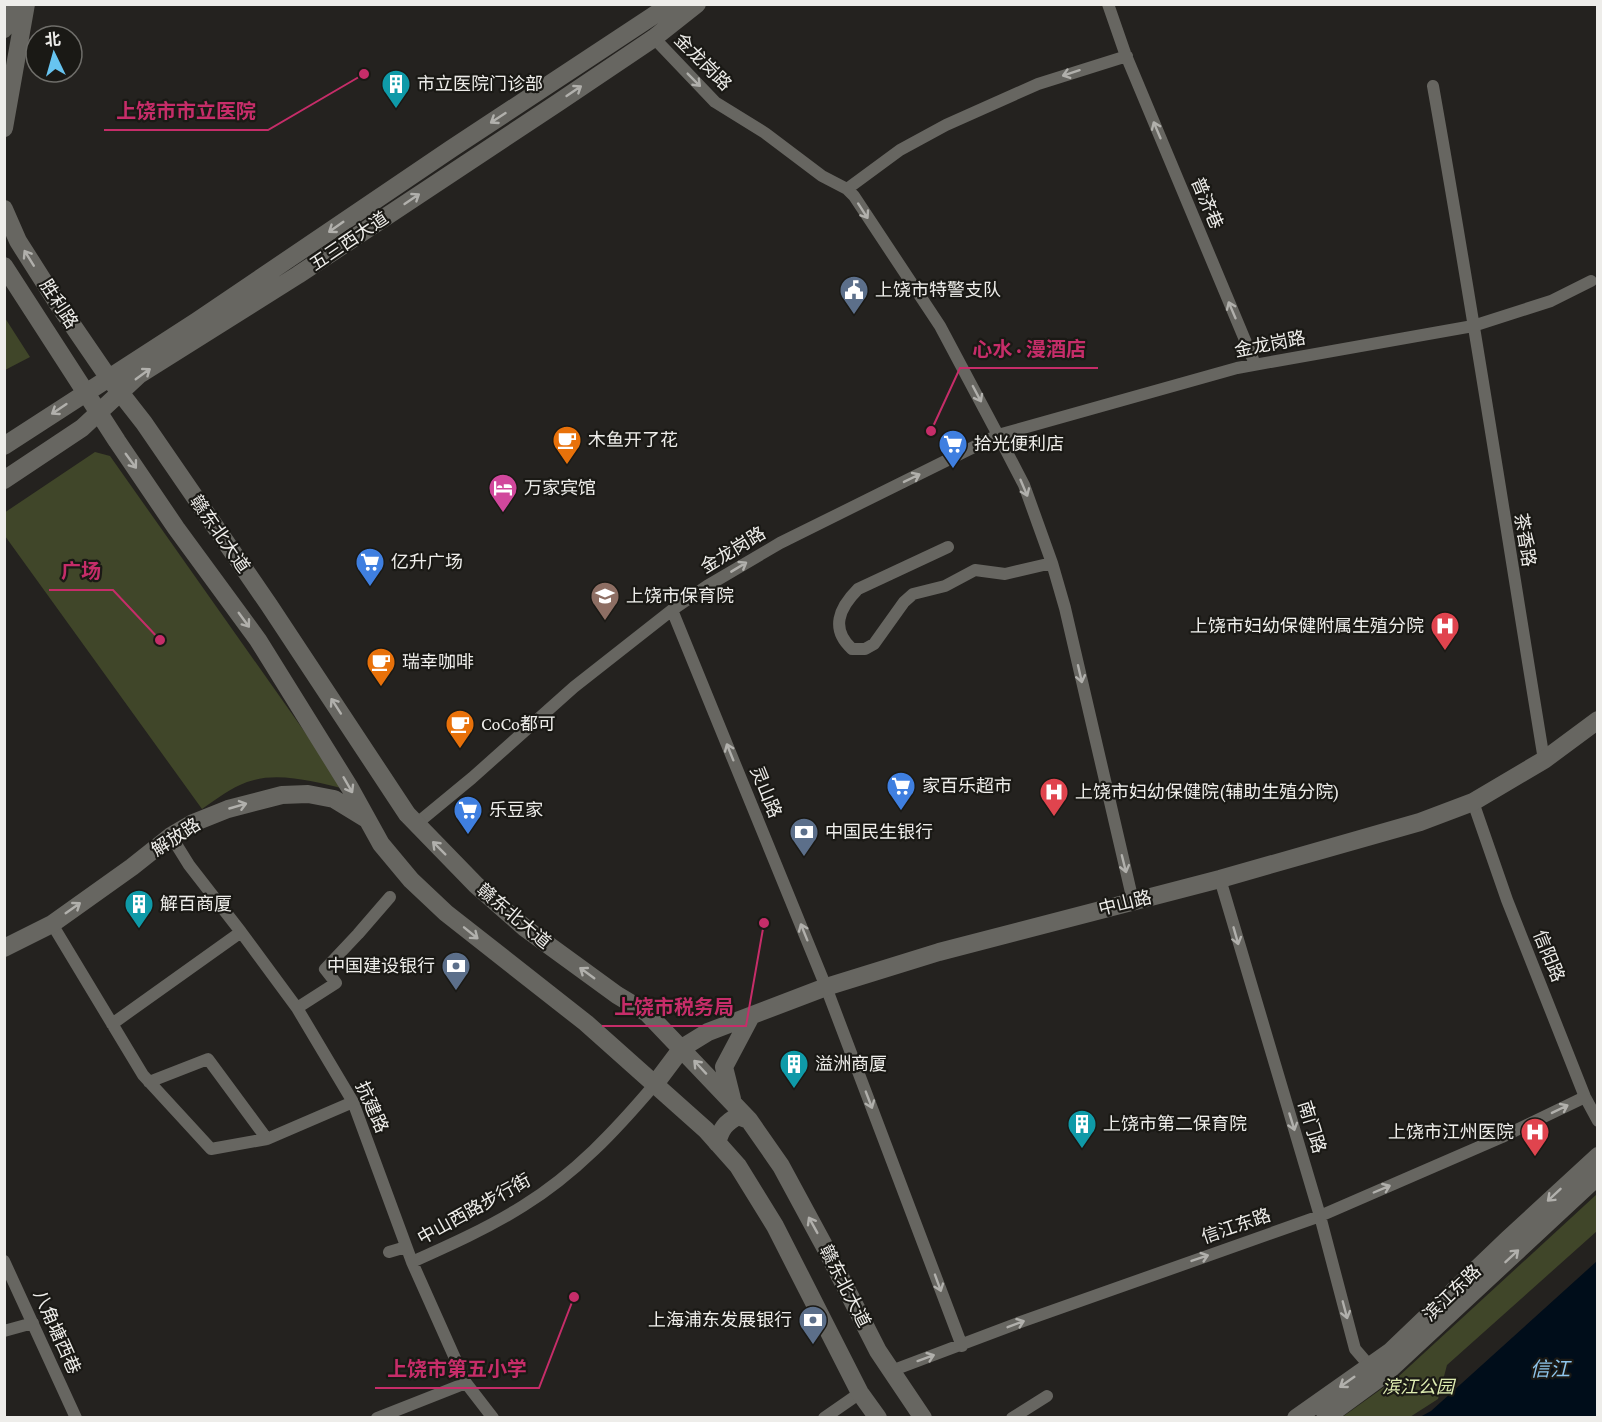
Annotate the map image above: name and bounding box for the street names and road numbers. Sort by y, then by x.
street label: 金龙岗路 [670,29,736,95]
street label: 普济巷 [1187,174,1227,232]
street label: 五三西大道 [306,208,392,274]
street label: 胜利路 [36,276,82,332]
street label: 金龙岗路 [1233,327,1307,361]
street label: 赣东北大道 [186,491,254,577]
street label: 茶香路 [1511,512,1539,568]
street label: 金龙岗路 [697,523,769,577]
street label: 灵山路 [747,763,785,821]
street label: 解放路 [148,814,204,860]
street label: 赣东北大道 [473,879,555,953]
street label: 中山路 [1096,887,1154,919]
street label: 信阳路 [1530,927,1568,985]
street label: 抗建路 [352,1078,392,1136]
street label: 南门路 [1295,1098,1329,1156]
street label: 中山西路步行街 [414,1170,534,1248]
street label: 信江东路 [1199,1205,1273,1247]
street label: 赣东北大道 [816,1241,874,1331]
street label: 滨江东路 [1419,1261,1485,1325]
street label: 八角塘西巷 [30,1287,84,1377]

